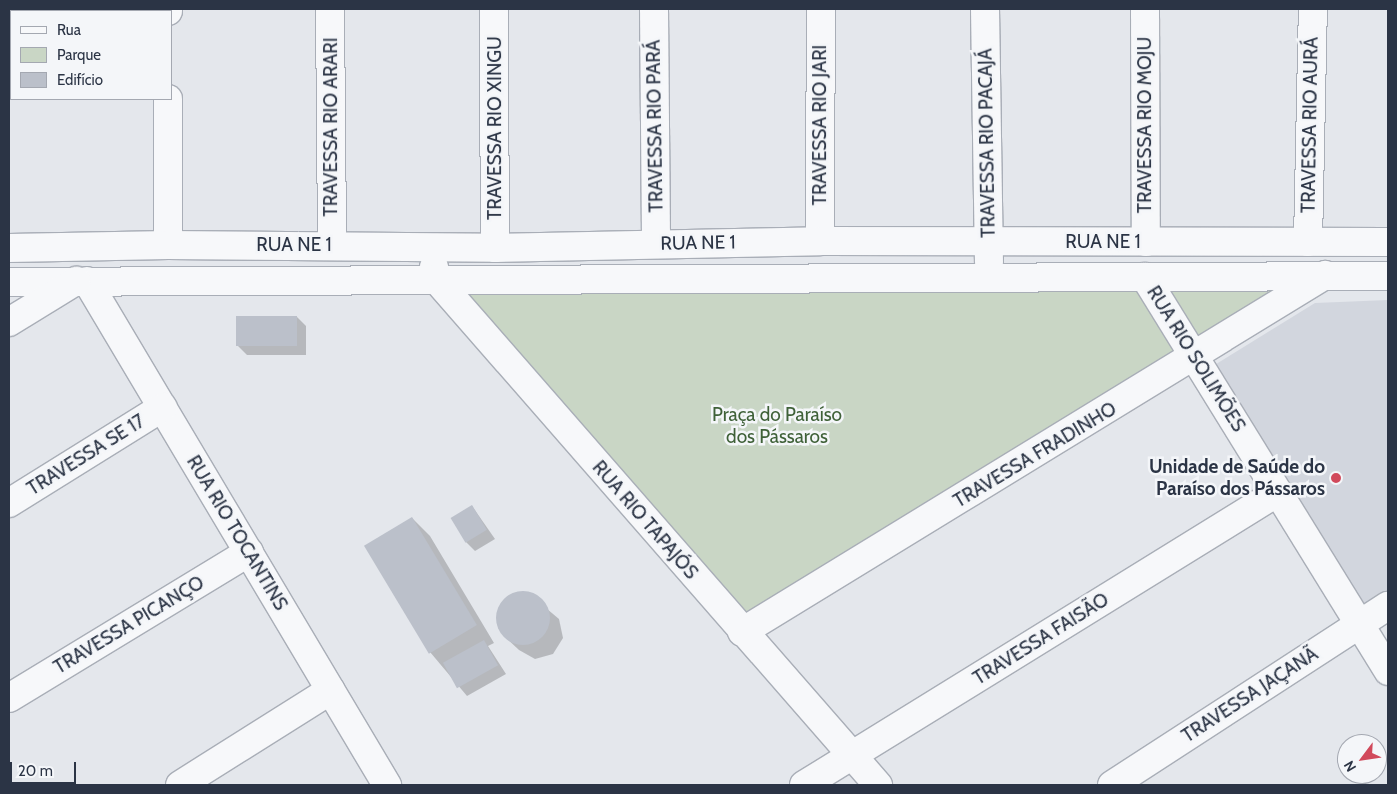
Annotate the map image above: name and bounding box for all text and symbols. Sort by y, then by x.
legend [10,10,172,100]
text: Rua [57,21,81,39]
street label: TRAVESSA RIO XINGU [484,36,506,220]
street label: TRAVESSA RIO ARARI [320,37,342,217]
street label: TRAVESSA RIO MOJU [1134,37,1156,213]
street label: TRAVESSA RIO AURÁ [1297,37,1323,213]
street label: TRAVESSA RIO PARÁ [642,39,668,213]
street label: TRAVESSA RIO JARI [809,45,831,205]
text: Parque [57,46,101,64]
street label: TRAVESSA RIO PACAJÁ [974,48,1000,238]
text: Edifício [57,71,103,89]
street label: RUA NE 1 [660,231,736,255]
street label: RUA NE 1 [1065,231,1141,253]
street label: RUA NE 1 [256,234,332,256]
street label: RUA RIO SOLIMÕES [1142,282,1250,436]
street label: TRAVESSA FRADINHO [949,397,1121,513]
park label: Praça do Paraíso dos Pássaros [712,404,842,448]
street label: TRAVESSA SE 17 [23,410,149,500]
street label: RUA RIO TOCANTINS [182,451,292,615]
street label: RUA RIO TAPAJÓS [587,456,703,584]
place label: Unidade de Saúde do Paraíso dos Pássaros [1149,456,1325,500]
marker: Unidade de Saúde do Paraíso dos Pássaros [1329,471,1343,485]
street label: TRAVESSA PICANÇO [50,571,208,679]
street label: TRAVESSA FAISÃO [969,588,1113,690]
street label: TRAVESSA JAÇANÃ [1178,643,1322,747]
north arrow [1337,734,1387,784]
scale bar [12,752,79,784]
text: N [1340,757,1360,775]
text: 20 m [18,762,53,780]

